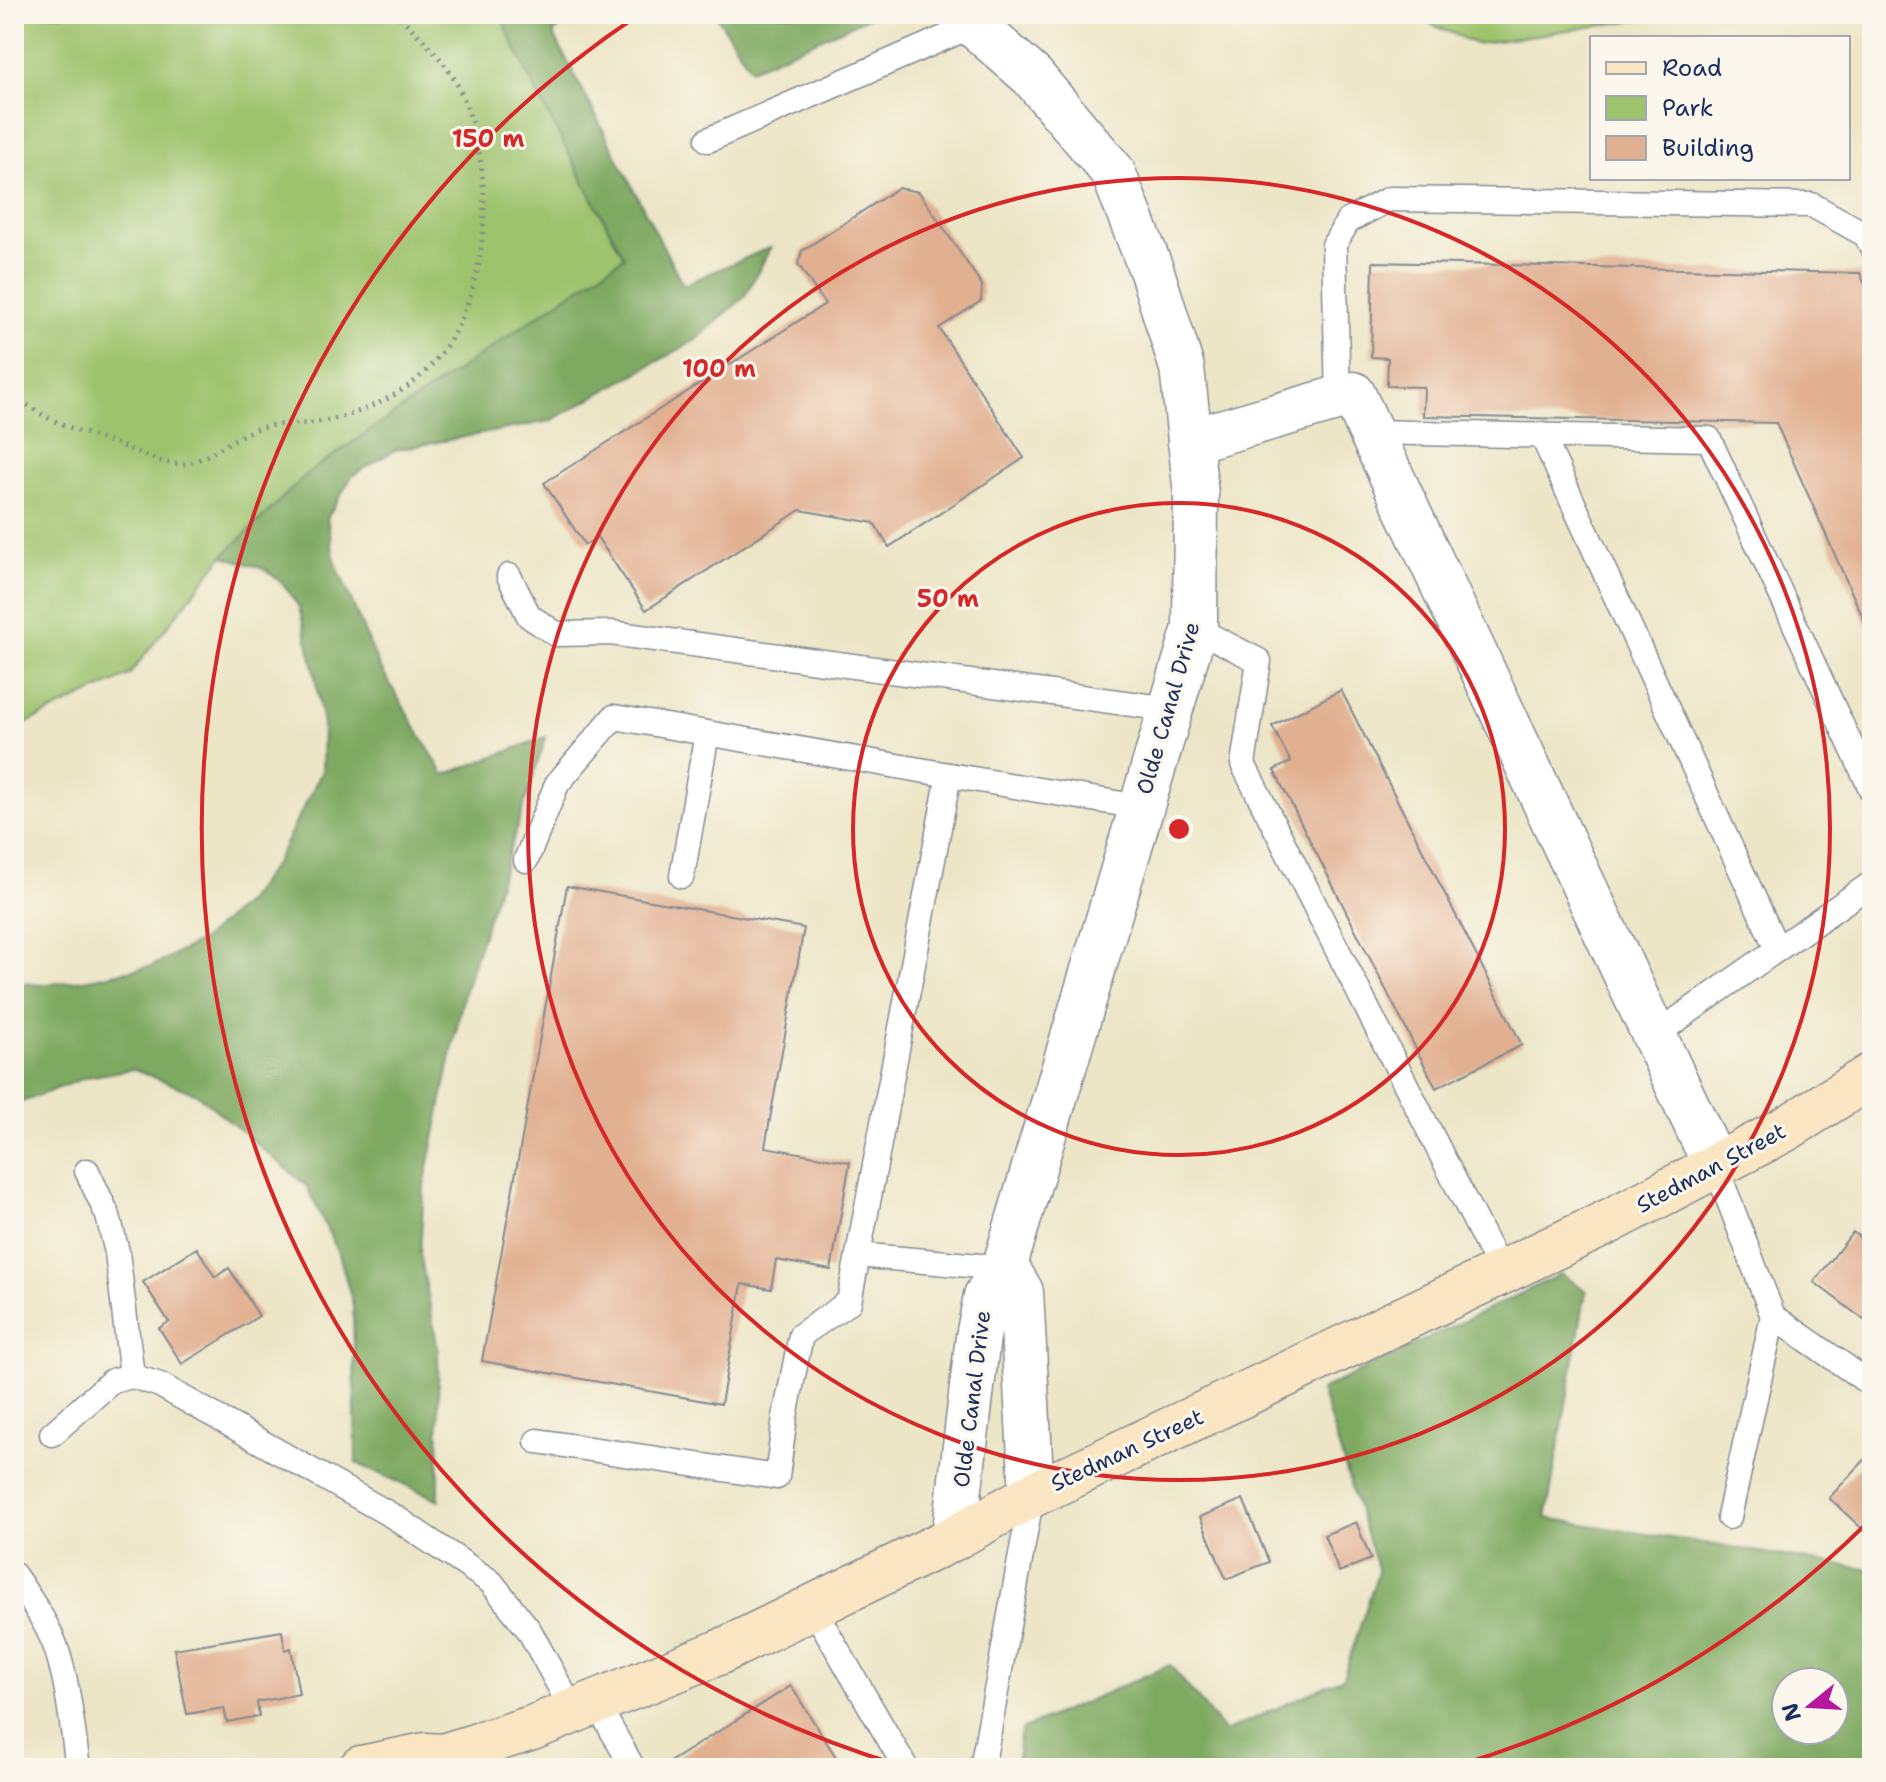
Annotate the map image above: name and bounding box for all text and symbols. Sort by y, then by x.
legend [1590,36,1850,180]
text: Road [1662,52,1722,84]
text: Park [1662,92,1714,124]
text: 150 m [452,123,524,155]
text: Building [1662,132,1754,164]
text: 100 m [682,353,756,385]
text: 50 m [917,583,979,615]
street label: Olde Canal Drive [1130,618,1206,798]
centre of rings [1165,815,1193,843]
street label: Stedman Street [1631,1116,1791,1220]
street label: Olde Canal Drive [947,1309,997,1489]
street label: Stedman Street [1046,1402,1208,1498]
north arrow [1770,1666,1850,1746]
text: N [1775,1699,1808,1725]

